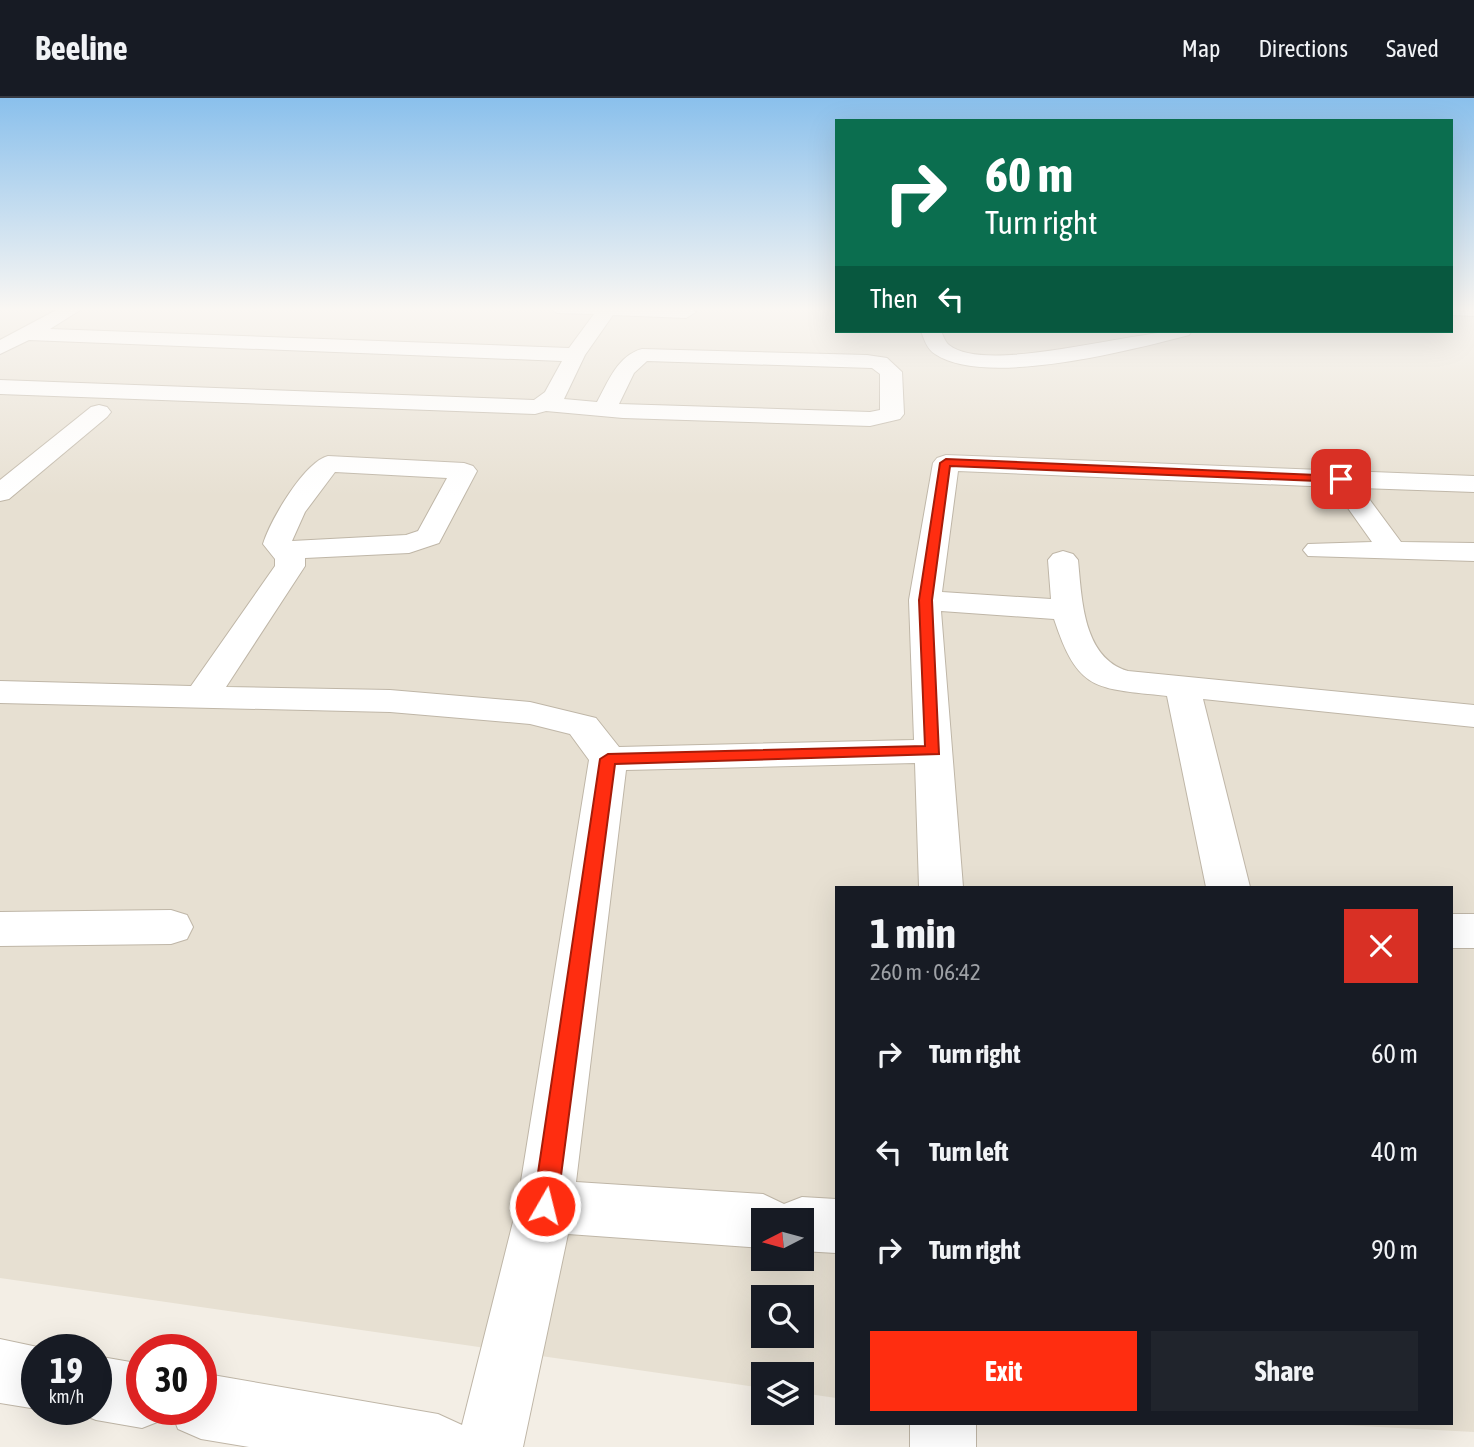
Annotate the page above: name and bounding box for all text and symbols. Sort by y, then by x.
text: Beeline [35,29,128,67]
text: Map [1182,35,1220,62]
text: Directions [1258,35,1348,62]
text: Saved [1386,35,1439,62]
text: 60 m [985,146,1073,202]
icon: right [870,147,961,238]
text: Turn right [985,204,1098,241]
icon: left [932,280,970,318]
text: Then [870,284,918,314]
pin [1311,449,1371,509]
icon: arrive [1322,460,1360,498]
text: 1 min [870,909,956,957]
button: close [1344,909,1418,983]
text: 260 m · 06:42 [870,959,981,985]
icon: right [870,1035,908,1073]
text: Turn right [929,1039,1020,1069]
text: 60 m [1371,1039,1418,1069]
icon: left [870,1133,908,1171]
text: Turn left [929,1137,1009,1167]
text: 40 m [1371,1137,1418,1167]
position arrow [508,1169,582,1243]
north arrow [751,1208,814,1270]
map controls [751,1208,814,1425]
icon: right [870,1231,908,1269]
text: Turn right [929,1235,1020,1265]
text: 90 m [1371,1235,1418,1265]
button: search [751,1285,814,1348]
button: Exit [870,1331,1137,1411]
button: Share [1151,1331,1418,1411]
speed limit sign: 30 [126,1334,217,1425]
text: 19 [50,1350,83,1390]
button: layers [751,1362,814,1425]
text: km/h [49,1386,84,1407]

